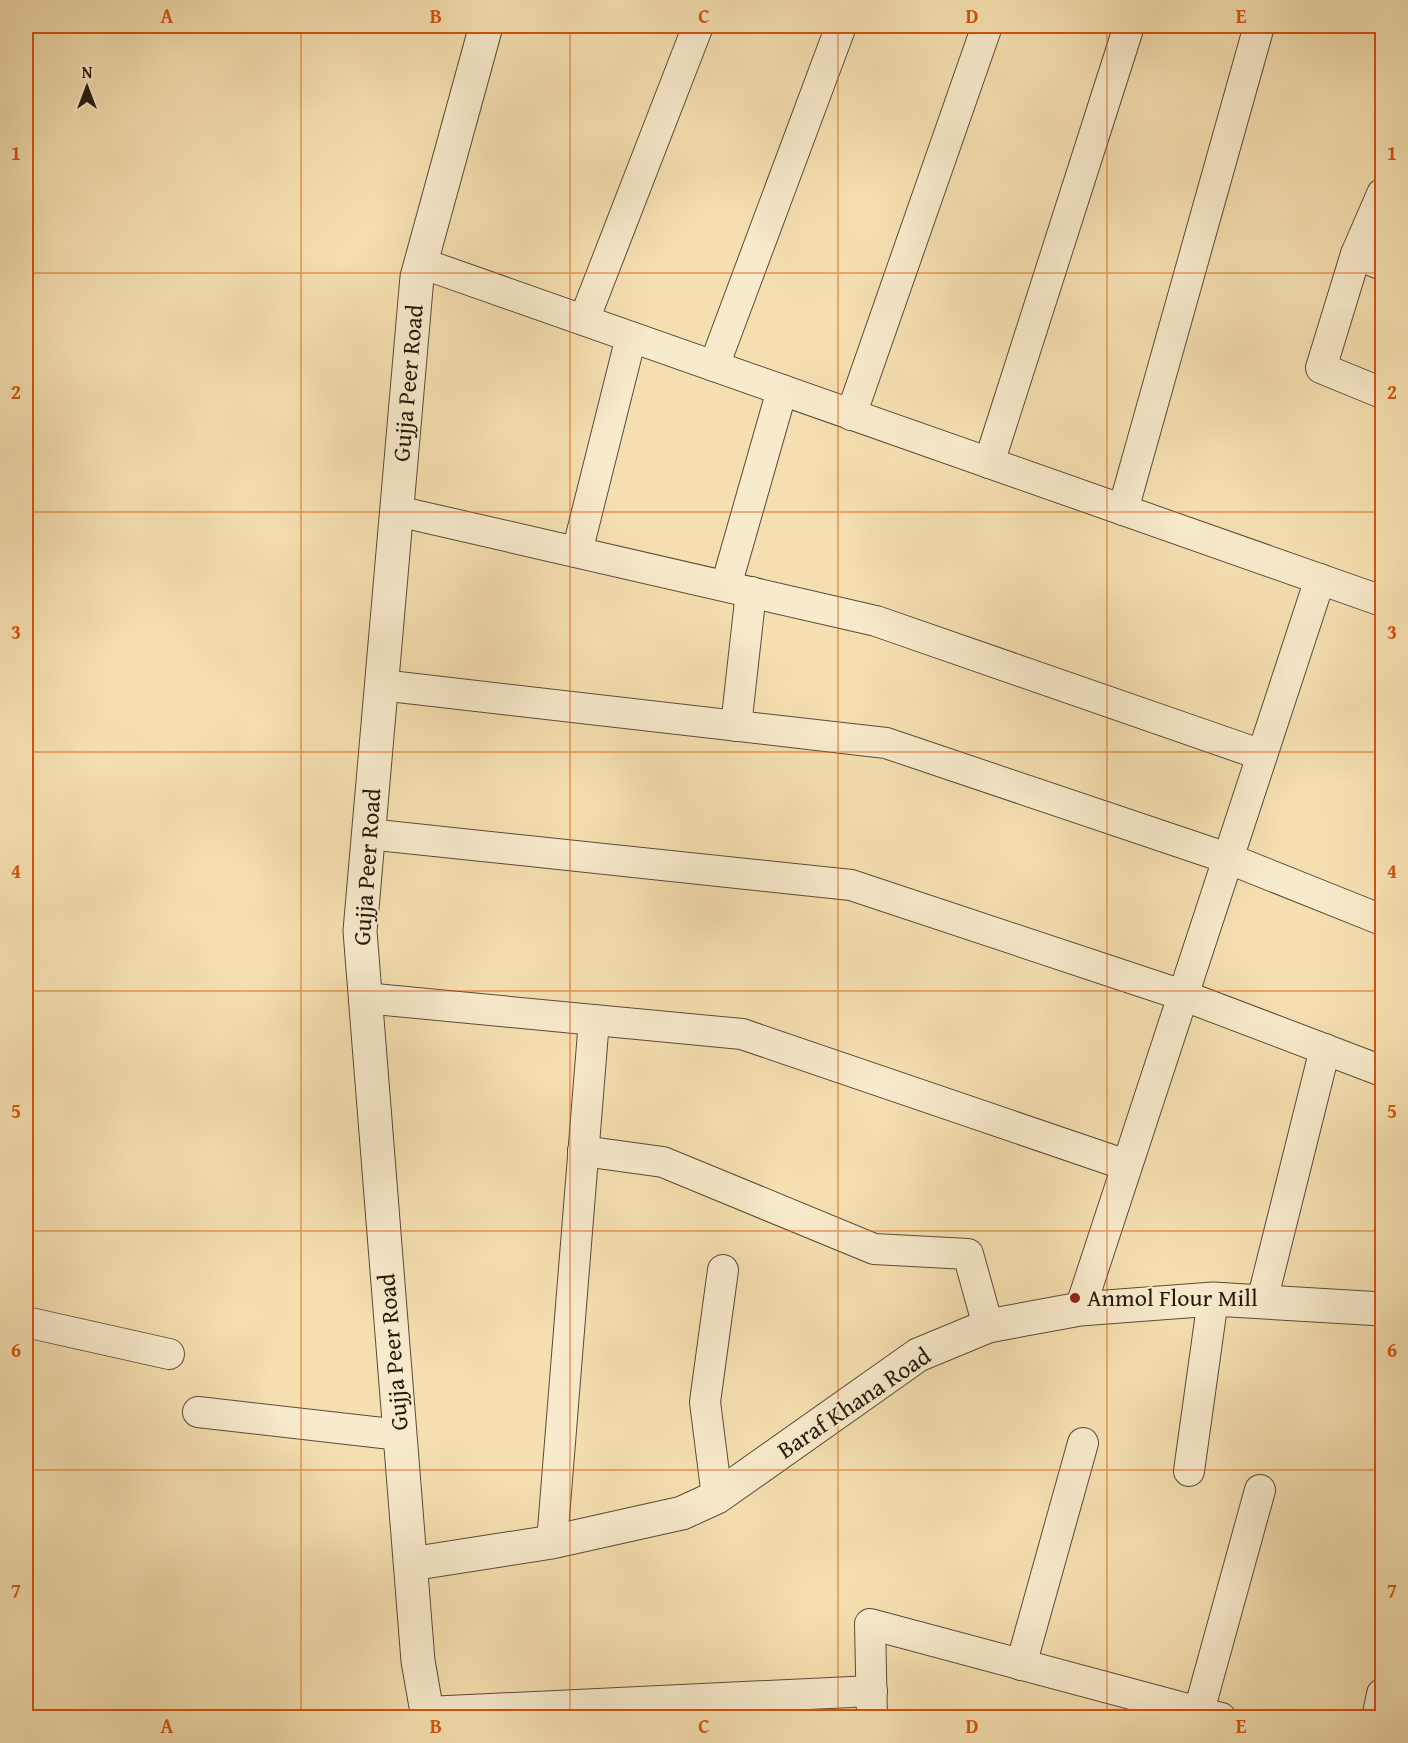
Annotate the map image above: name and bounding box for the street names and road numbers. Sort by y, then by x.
street label: Gujja Peer Road [383,303,432,463]
street label: Gujja Peer Road [344,787,389,947]
street label: Gujja Peer Road [368,1272,417,1432]
street label: Baraf Khana Road [770,1338,938,1467]

